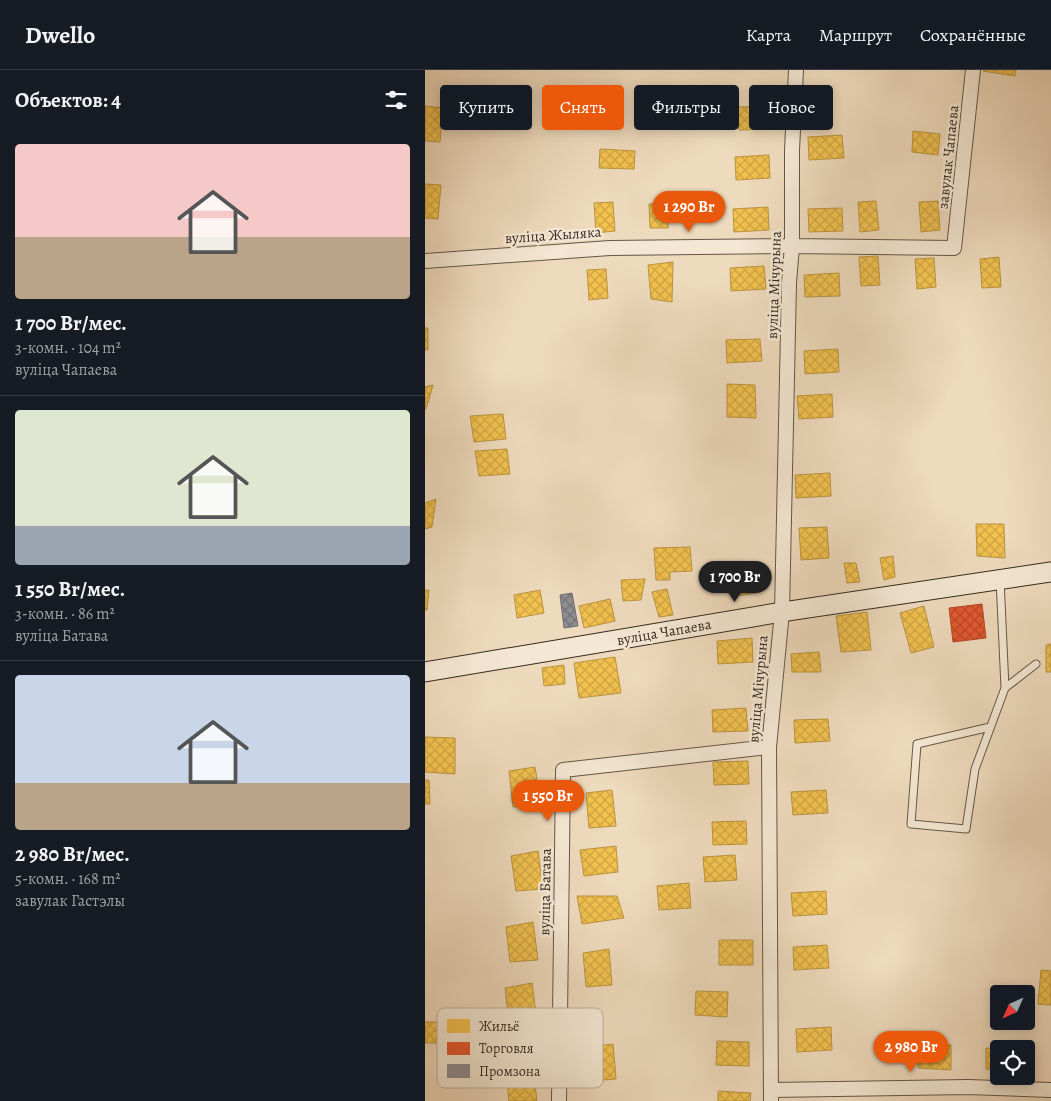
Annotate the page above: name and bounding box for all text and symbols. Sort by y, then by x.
text: Dwello [25,19,95,51]
text: Карта [746,23,791,47]
text: Маршрут [819,23,892,47]
text: Сохранённые [920,23,1026,47]
chip: Купить [440,85,532,130]
chip: Снять [542,85,624,130]
chip: Фильтры [634,85,739,130]
chip: Новое [749,85,833,130]
text: Объектов: 4 [15,86,121,114]
icon: filters [382,86,410,114]
street label: завулак Чапаева [933,104,963,210]
icon: home [168,177,258,267]
pin: 1 290 Br [637,190,741,233]
text: 1 290 Br [663,196,715,218]
street label: вуліца Жыляка [504,222,602,248]
street label: вуліца Мічурына [762,231,786,339]
text: 1 700 Br/мес. [15,309,127,337]
text: 3-комн. · 104 m² [15,337,121,359]
text: вуліца Чапаева [15,359,117,381]
icon: home [168,442,258,532]
pin: 1 700 Br [683,560,787,603]
text: 1 700 Br [710,566,760,588]
text: 1 550 Br/мес. [15,575,125,603]
text: 3-комн. · 86 m² [15,603,115,625]
street label: вуліца Чапаева [615,614,713,650]
text: вуліца Батава [15,625,108,647]
street label: вуліца Мічурына [743,634,773,744]
icon: home [168,707,258,797]
pin: 1 550 Br [496,780,600,822]
text: 1 550 Br [523,785,573,807]
text: 2 980 Br/мес. [15,840,130,868]
street label: вуліца Батава [534,848,556,936]
text: 5-комн. · 168 m² [15,868,121,890]
text: завулак Гастэлы [15,890,125,912]
north arrow [990,985,1035,1030]
map controls [990,985,1035,1085]
legend [437,1008,603,1088]
text: Жильё [479,1017,519,1036]
pin: 2 980 Br [859,1030,963,1073]
text: 2 980 Br [885,1036,937,1058]
text: Торговля [479,1039,534,1058]
button: locate [990,1040,1035,1085]
text: Промзона [479,1062,541,1081]

